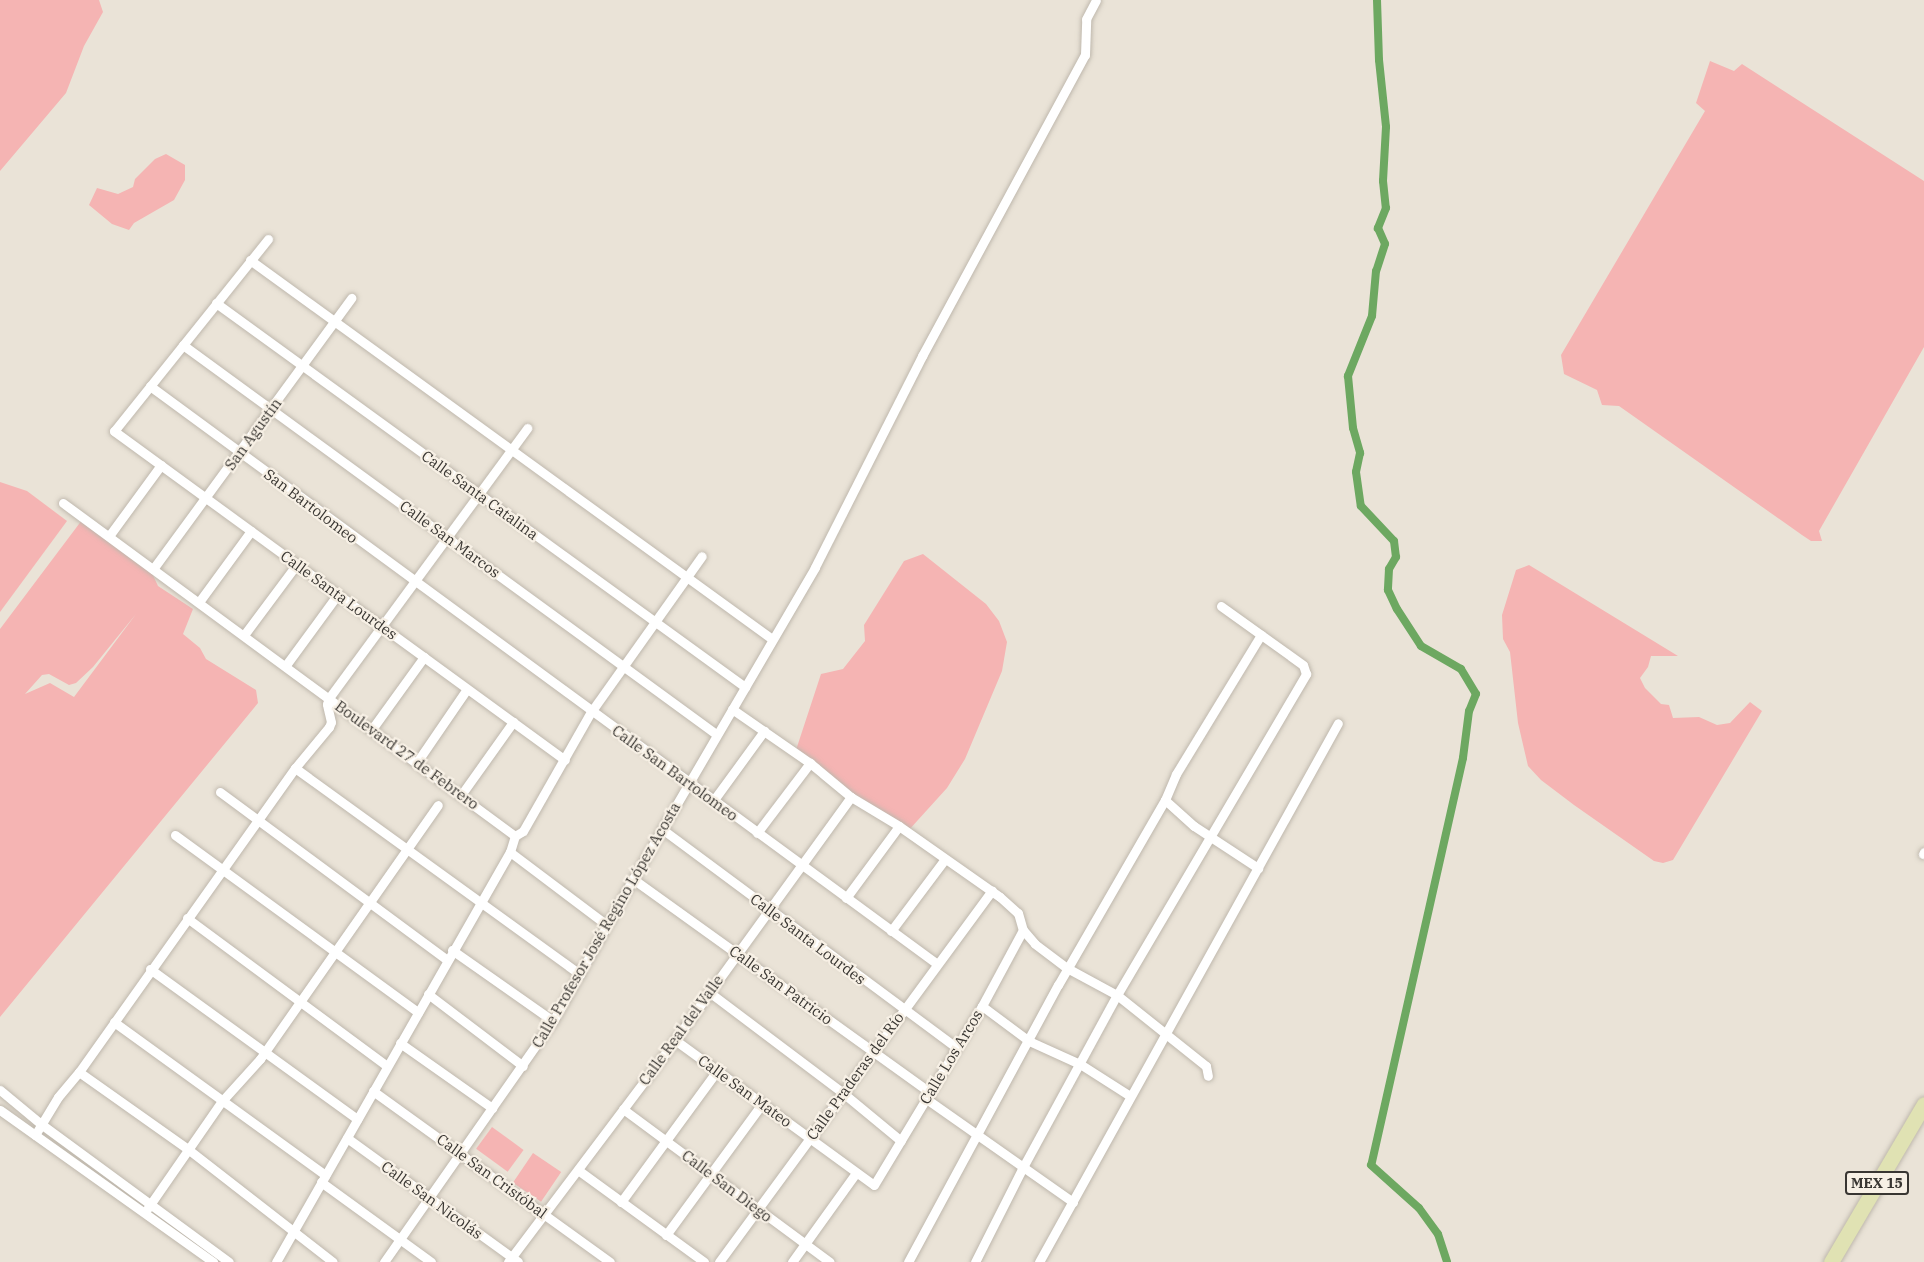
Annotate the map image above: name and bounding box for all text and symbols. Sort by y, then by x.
street label: San Agustín [221,394,285,474]
street label: Calle Santa Catalina [418,447,542,543]
street label: San Bartolomeo [261,465,361,547]
street label: Calle San Marcos [396,497,504,581]
street label: Calle Santa Lourdes [277,547,401,643]
street label: Boulevard 27 de Febrero [332,697,482,813]
street label: Calle San Bartolomeo [609,721,741,825]
street label: Calle Profesor José Regino López Acosta [528,799,684,1051]
street label: Calle Santa Lourdes [747,890,869,988]
street label: Calle San Patricio [726,942,836,1028]
street label: Calle Real del Valle [635,971,727,1089]
street label: Calle Los Arcos [916,1007,986,1107]
street label: Calle Praderas del Río [803,1009,907,1143]
street label: Calle San Mateo [695,1051,795,1131]
street label: Calle San Cristóbal [433,1130,551,1222]
street label: Calle San Diego [678,1146,776,1226]
street label: Calle San Nicolás [378,1157,486,1243]
road number: MEX 15 [1844,1172,1910,1194]

